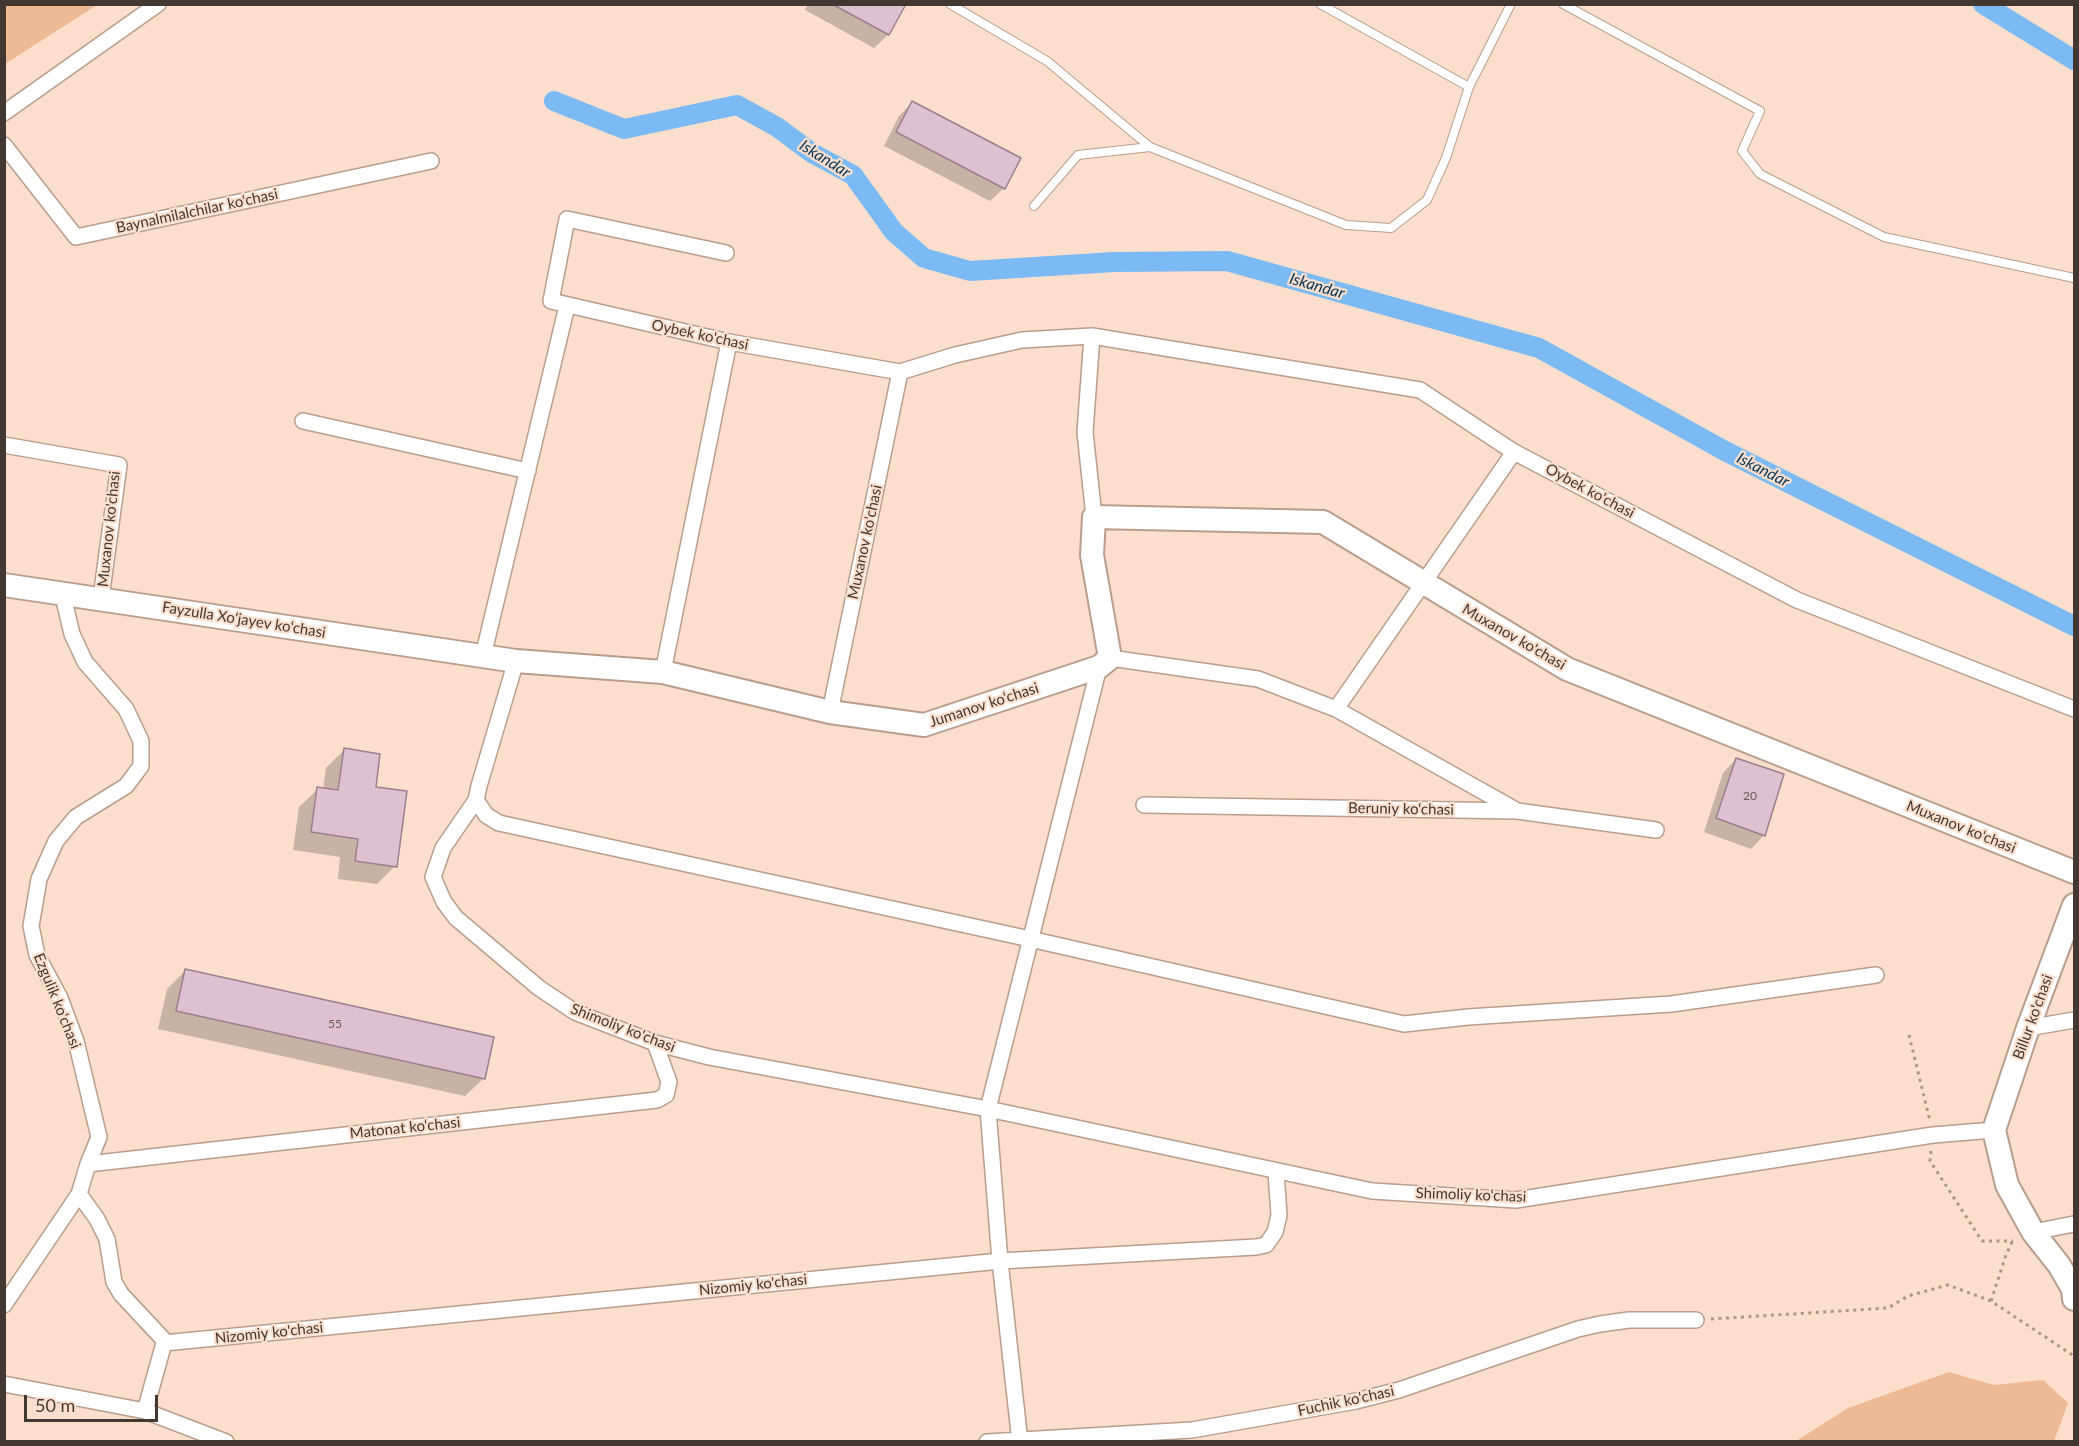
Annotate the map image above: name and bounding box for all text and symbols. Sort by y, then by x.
water label: Iskandar [796,136,854,182]
street label: Baynalmilalchilar ko‘chasi [114,185,280,237]
water label: Iskandar [1287,269,1347,303]
street label: Oybek ko'chasi [650,316,750,354]
water label: Iskandar [1734,449,1792,491]
street label: Oybek ko'chasi [1542,460,1638,522]
street label: Muxanov ko'chasi [94,470,124,588]
street label: Muxanov ko'chasi [844,483,886,601]
street label: Fayzulla Xo‘jayev ko‘chasi [161,598,327,642]
street label: Muxanov ko'chasi [1459,600,1569,674]
street label: Jumanov ko‘chasi [927,679,1041,731]
house number: 20 [1743,789,1757,803]
street label: Muxanov ko'chasi [1904,797,2018,857]
street label: Beruniy ko‘chasi [1348,799,1454,819]
street label: Ezgulik ko'chasi [30,951,84,1051]
street label: Billur ko'chasi [2009,972,2057,1062]
street label: Shimoliy ko'chasi [568,1000,678,1056]
house number: 55 [328,1017,342,1031]
street label: Matonat ko‘chasi [349,1113,461,1143]
street label: Shimoliy ko‘chasi [1415,1184,1527,1206]
street label: Nizomiy ko'chasi [698,1270,808,1300]
street label: Nizomiy ko'chasi [214,1318,324,1348]
street label: Fuchik ko'chasi [1296,1382,1396,1420]
scale bar [27,1383,160,1421]
text: 50 m [35,1394,75,1416]

